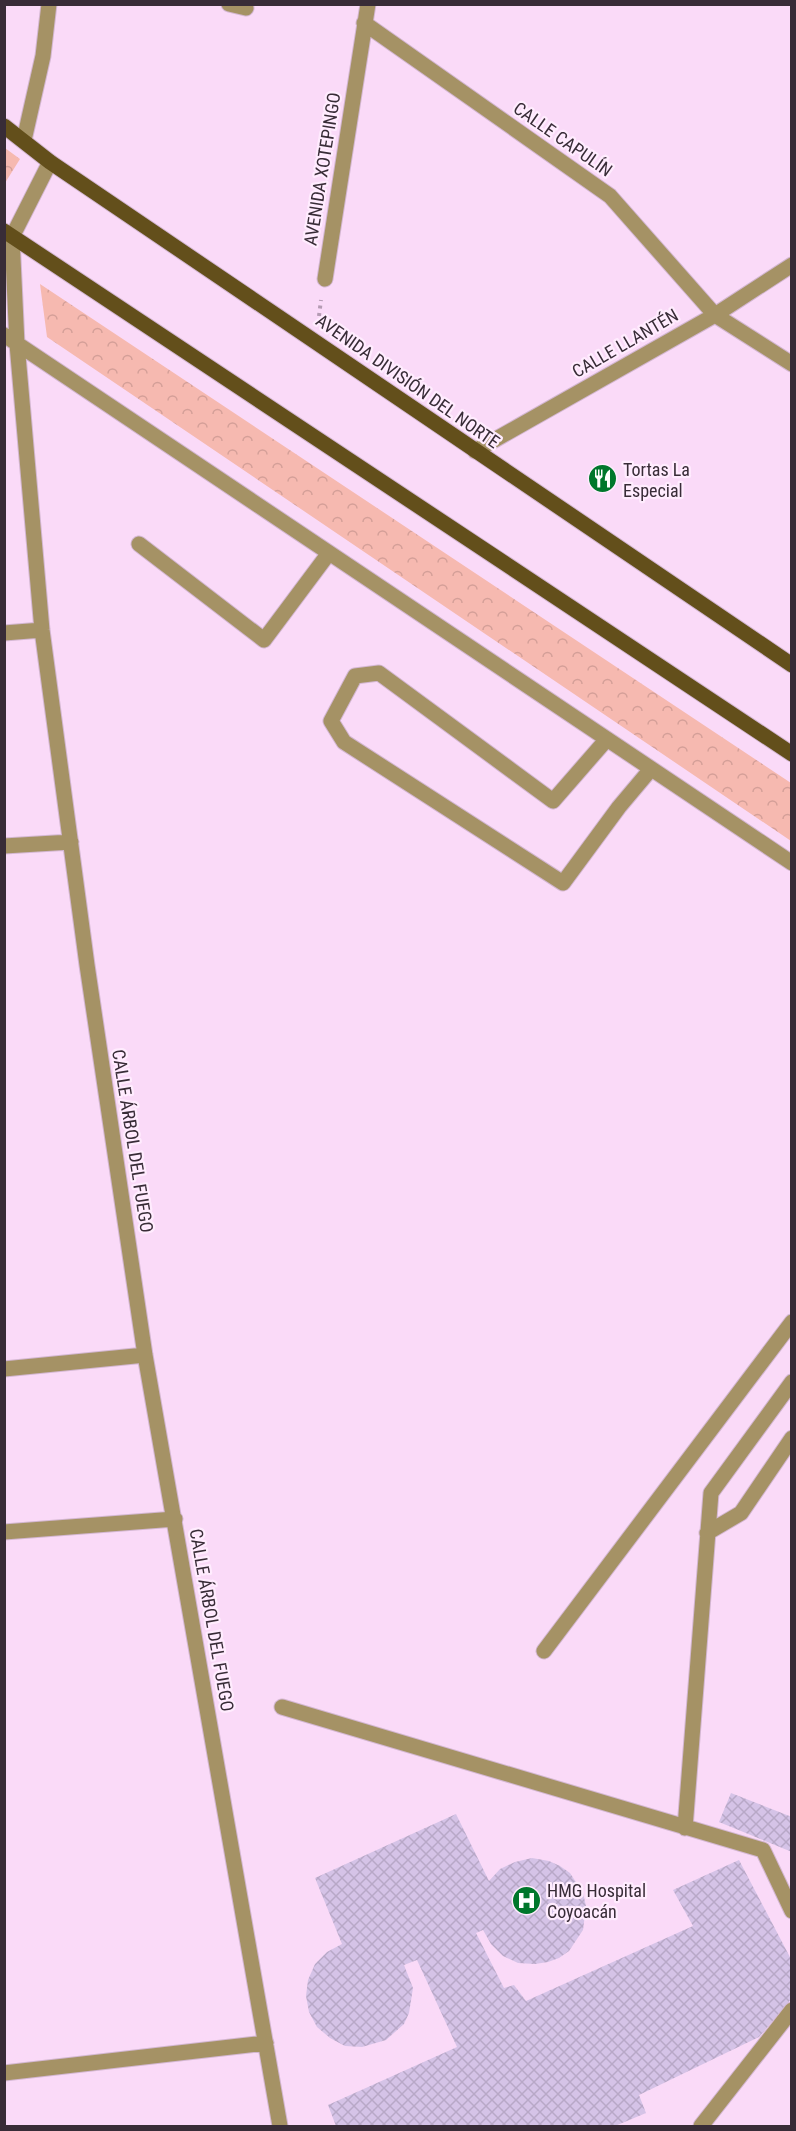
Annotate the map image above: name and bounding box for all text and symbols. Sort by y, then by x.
street label: AVENIDA XOTEPINGO [300,91,344,247]
street label: CALLE CAPULÍN [510,97,616,181]
street label: CALLE LLANTÉN [568,304,682,382]
street label: AVENIDA DIVISIÓN DEL NORTE [312,310,504,453]
place label: Tortas La Especial [623,459,690,501]
restaurant icon: Tortas La Especial [586,463,618,495]
street label: CALLE ÁRBOL DEL FUEGO [108,1048,158,1234]
street label: CALLE ÁRBOL DEL FUEGO [186,1527,238,1713]
place label: HMG Hospital Coyoacán [547,1880,646,1922]
hospital icon: HMG Hospital Coyoacán [510,1884,542,1916]

